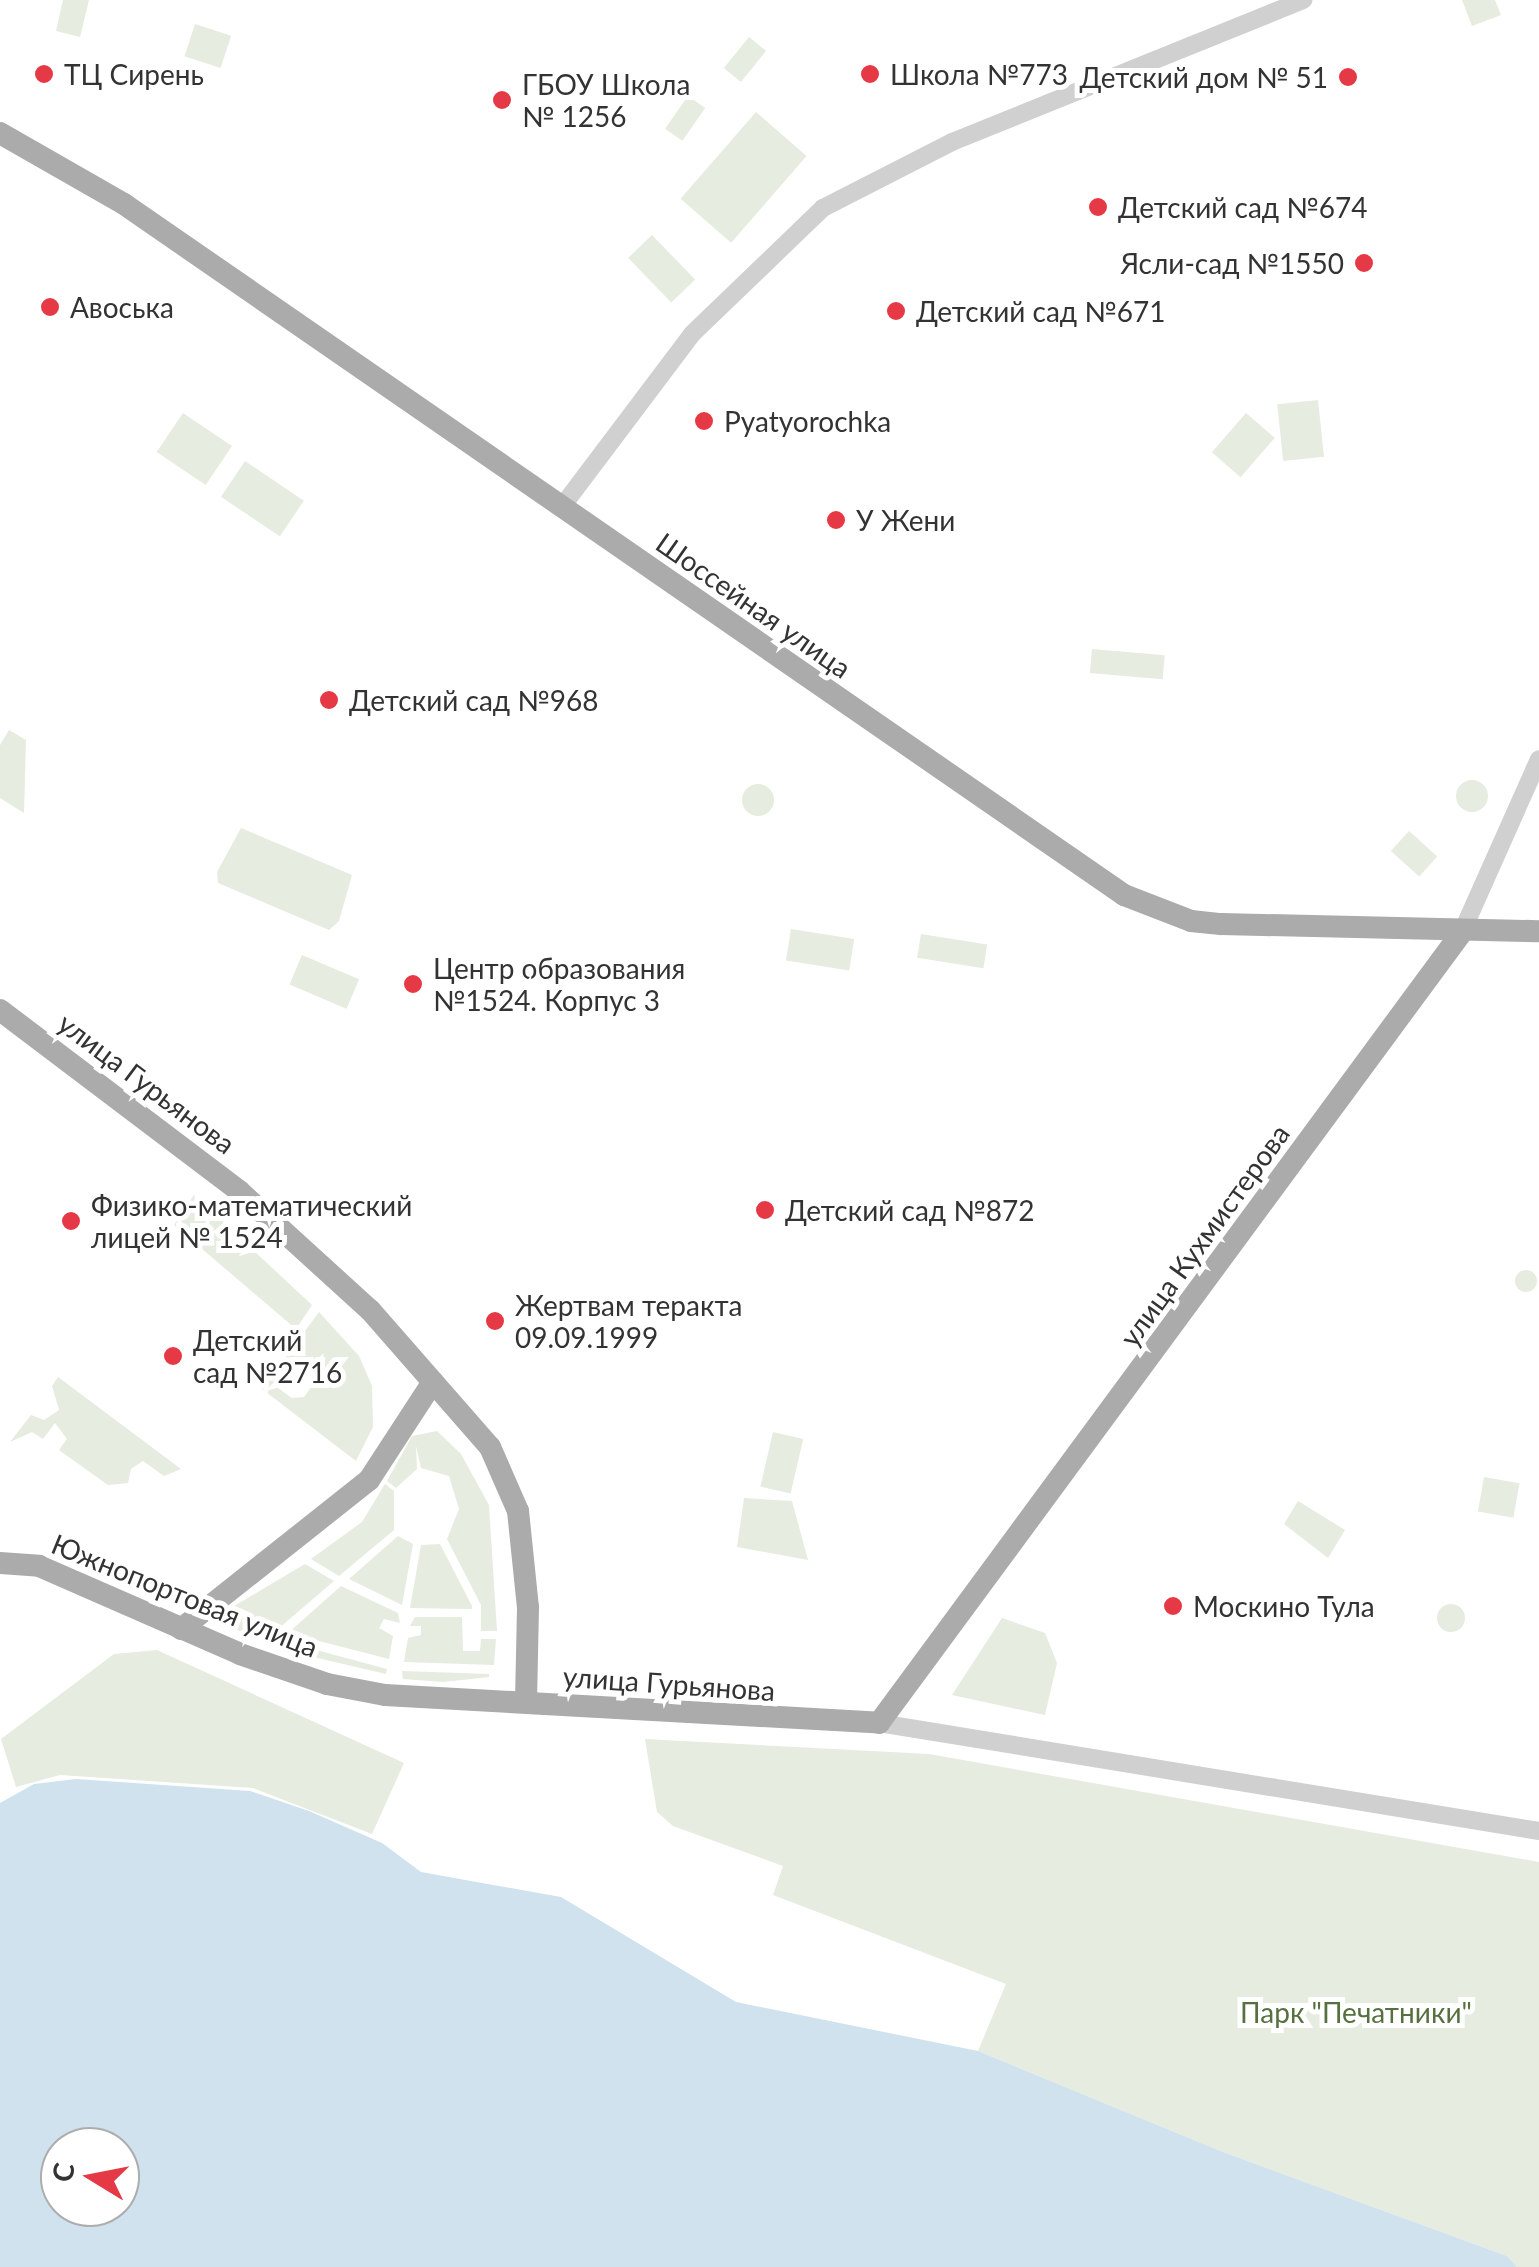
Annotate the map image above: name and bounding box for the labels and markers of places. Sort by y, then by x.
place label: ТЦ Сирень [64,57,204,91]
place label: Школа №773 [890,57,1068,91]
place label: Детский дом № 51 [1080,60,1328,94]
marker: ТЦ Сирень [33,63,55,85]
marker: Школа №773 [859,63,881,85]
marker: Детский дом № 51 [1337,66,1359,88]
place label: ГБОУ Школа № 1256 [522,67,690,133]
marker: ГБОУ Школа № 1256 [491,89,513,111]
place label: Детский сад №674 [1118,190,1367,224]
marker: Детский сад №674 [1087,196,1109,218]
place label: Ясли-сад №1550 [1120,246,1344,280]
marker: Ясли-сад №1550 [1353,252,1375,274]
place label: Авоська [70,290,174,324]
place label: Детский сад №671 [916,294,1165,328]
marker: Авоська [39,296,61,318]
marker: Детский сад №671 [885,300,907,322]
place label: Pyatyorochka [724,404,891,438]
marker: Pyatyorochka [693,410,715,432]
place label: У Жени [856,503,955,537]
marker: У Жени [825,509,847,531]
place label: Детский сад №968 [349,683,598,717]
marker: Детский сад №968 [318,689,340,711]
place label: Центр образования №1524. Корпус 3 [433,951,685,1017]
marker: Центр образования №1524. Корпус 3 [402,973,424,995]
place label: Физико-математический лицей № 1524 [91,1188,412,1254]
place label: Детский сад №872 [785,1193,1034,1227]
marker: Детский сад №872 [754,1199,776,1221]
marker: Физико-математический лицей № 1524 [60,1210,82,1232]
place label: Жертвам теракта 09.09.1999 [515,1288,742,1354]
marker: Жертвам теракта 09.09.1999 [484,1310,506,1332]
place label: Детский сад №2716 [193,1323,342,1389]
marker: Детский сад №2716 [162,1345,184,1367]
place label: Москино Тула [1193,1589,1375,1623]
marker: Москино Тула [1162,1595,1184,1617]

